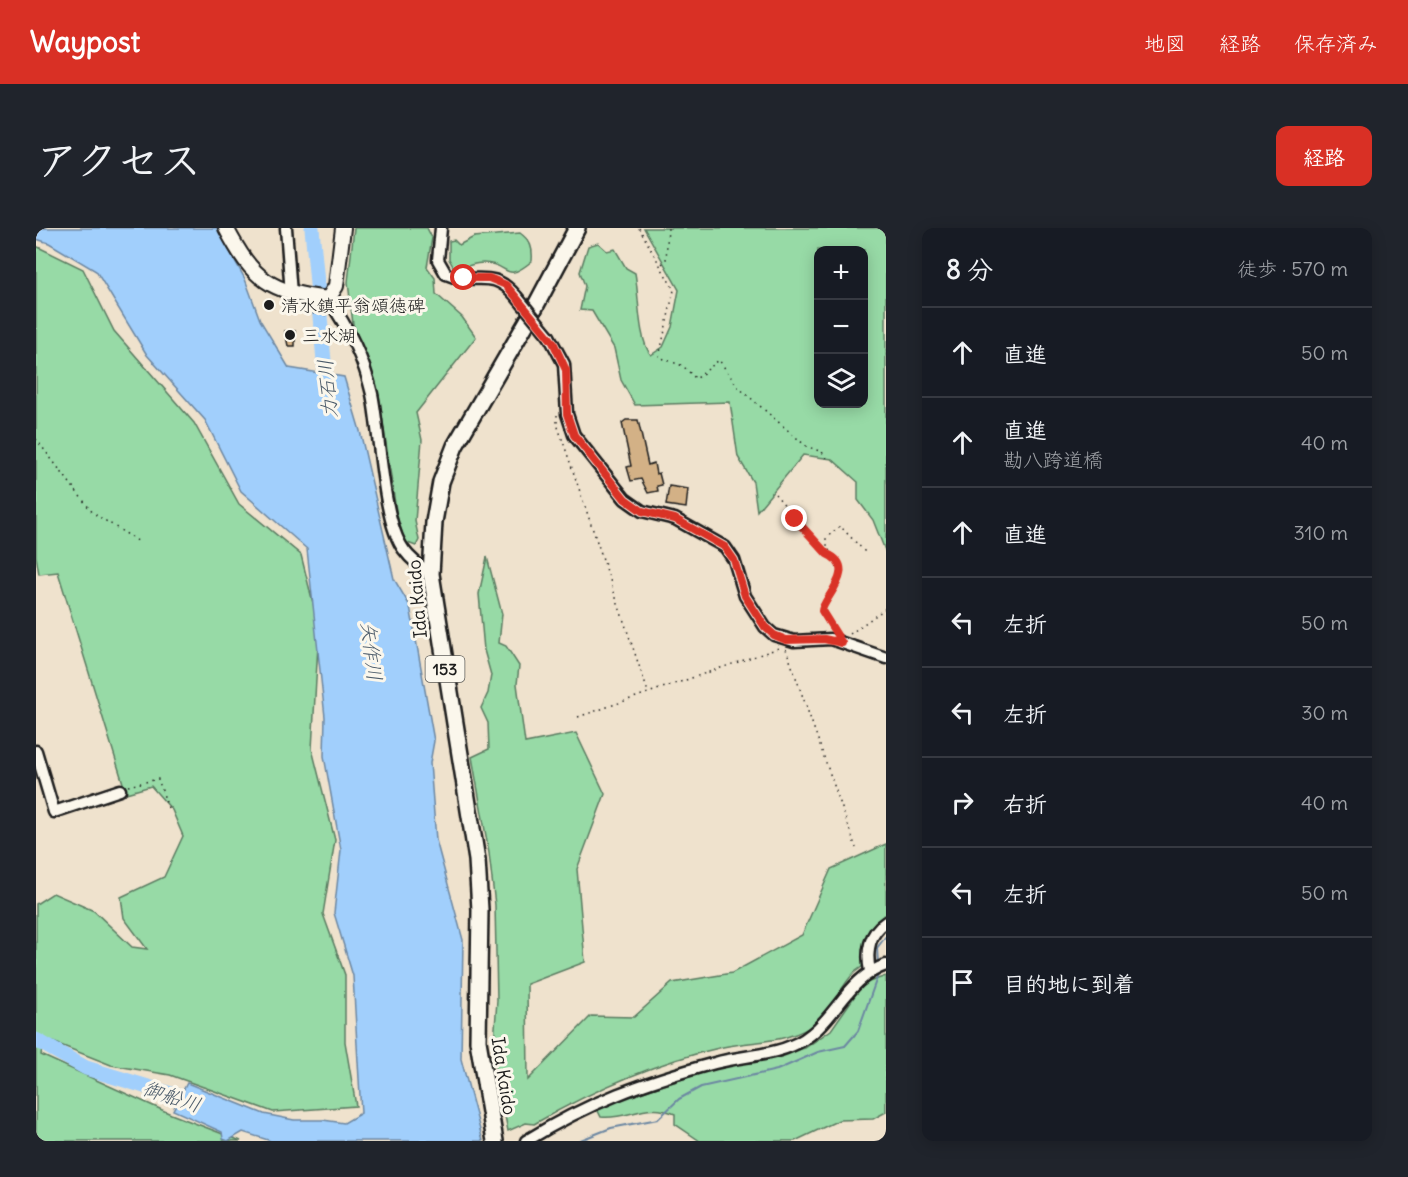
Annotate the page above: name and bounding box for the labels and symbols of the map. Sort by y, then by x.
route start [450,264,476,290]
place label: 清水鎮平翁頌徳碑 [281,294,425,317]
marker: 清水鎮平翁頌徳碑 [262,298,276,312]
place label: 三水湖 [302,324,356,347]
marker: 三水湖 [283,328,297,342]
water label: 力石川 [312,358,342,420]
route end [781,505,807,531]
street label: Ida Kaido [402,559,432,639]
water label: 矢作川 [356,620,388,682]
road number: 153 [426,656,464,682]
street label: Ida Kaido [486,1035,522,1117]
water label: 御船川 [140,1075,204,1117]

